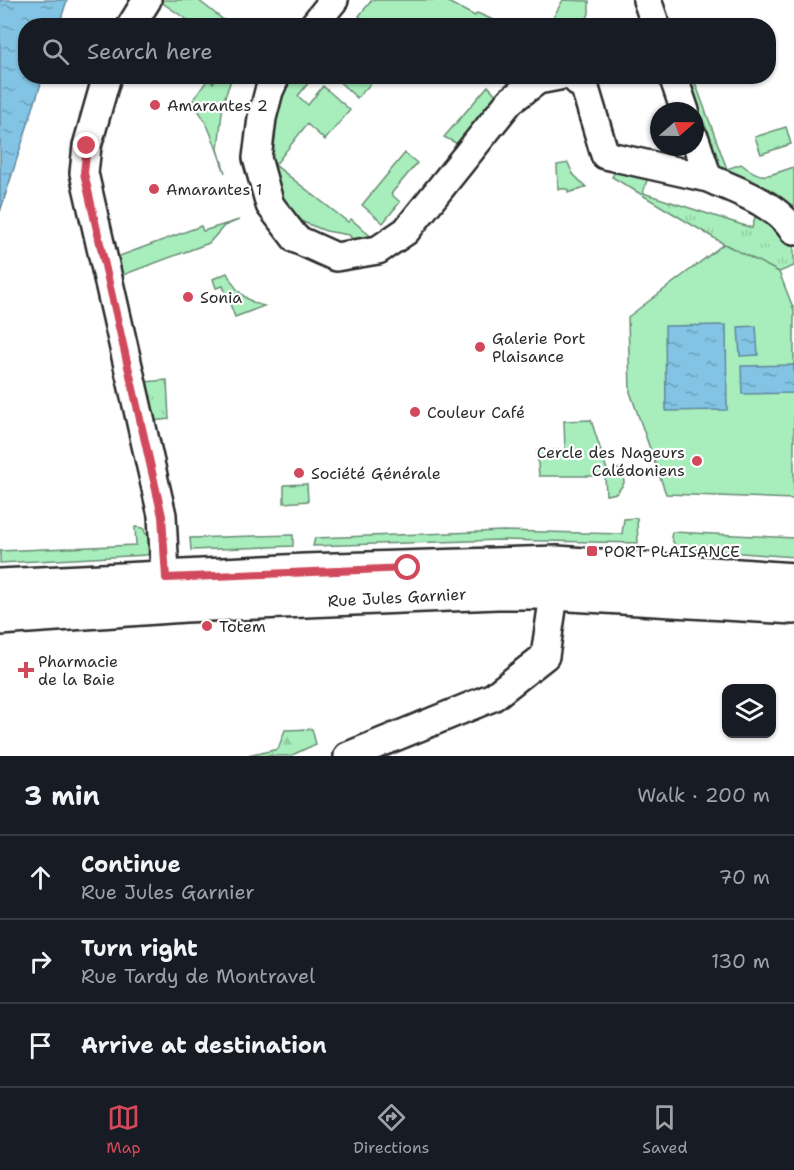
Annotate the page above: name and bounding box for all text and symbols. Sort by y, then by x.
search box [18,18,776,84]
icon: search [39,35,72,68]
text: Search here [87,37,213,66]
place label: Amarantes 2 [167,95,268,116]
marker: Amarantes 2 [148,98,162,112]
north arrow [650,102,704,156]
route end [73,132,99,158]
place label: Amarantes 1 [166,179,262,200]
marker: Amarantes 1 [147,182,161,196]
place label: Sonia [200,287,242,308]
marker: Sonia [181,290,195,304]
place label: Galerie Port Plaisance [492,328,586,367]
marker: Galerie Port Plaisance [473,340,487,354]
place label: Couleur Café [427,402,525,423]
marker: Couleur Café [408,405,422,419]
place label: Cercle des Nageurs Calédoniens [537,442,685,481]
marker: Cercle des Nageurs Calédoniens [690,454,704,468]
place label: Société Générale [311,463,441,484]
marker: Société Générale [292,466,306,480]
place label: PORT PLAISANCE [604,541,740,562]
marker: PORT PLAISANCE [585,544,599,558]
route start [394,554,420,580]
street label: Rue Jules Garnier [327,583,467,612]
place label: Totem [219,616,266,637]
marker: Totem [200,619,214,633]
place label: Pharmacie de la Baie [38,651,118,690]
marker: Pharmacie de la Baie [19,663,33,677]
map controls [722,684,776,738]
button: layers [722,684,776,738]
text: 3 min [24,778,100,813]
text: Walk · 200 m [637,782,770,808]
text: Continue [81,850,181,879]
icon: ahead [24,861,57,894]
text: 70 m [718,864,770,890]
text: Rue Jules Garnier [81,879,255,905]
text: Turn right [81,934,198,963]
icon: right [24,945,57,978]
text: 130 m [711,948,770,974]
text: Rue Tardy de Montravel [81,963,315,989]
icon: arrive [24,1029,57,1062]
text: Arrive at destination [81,1031,327,1060]
tab: Map [106,1101,141,1158]
tab: Directions [353,1101,430,1158]
tab: Saved [642,1101,688,1158]

